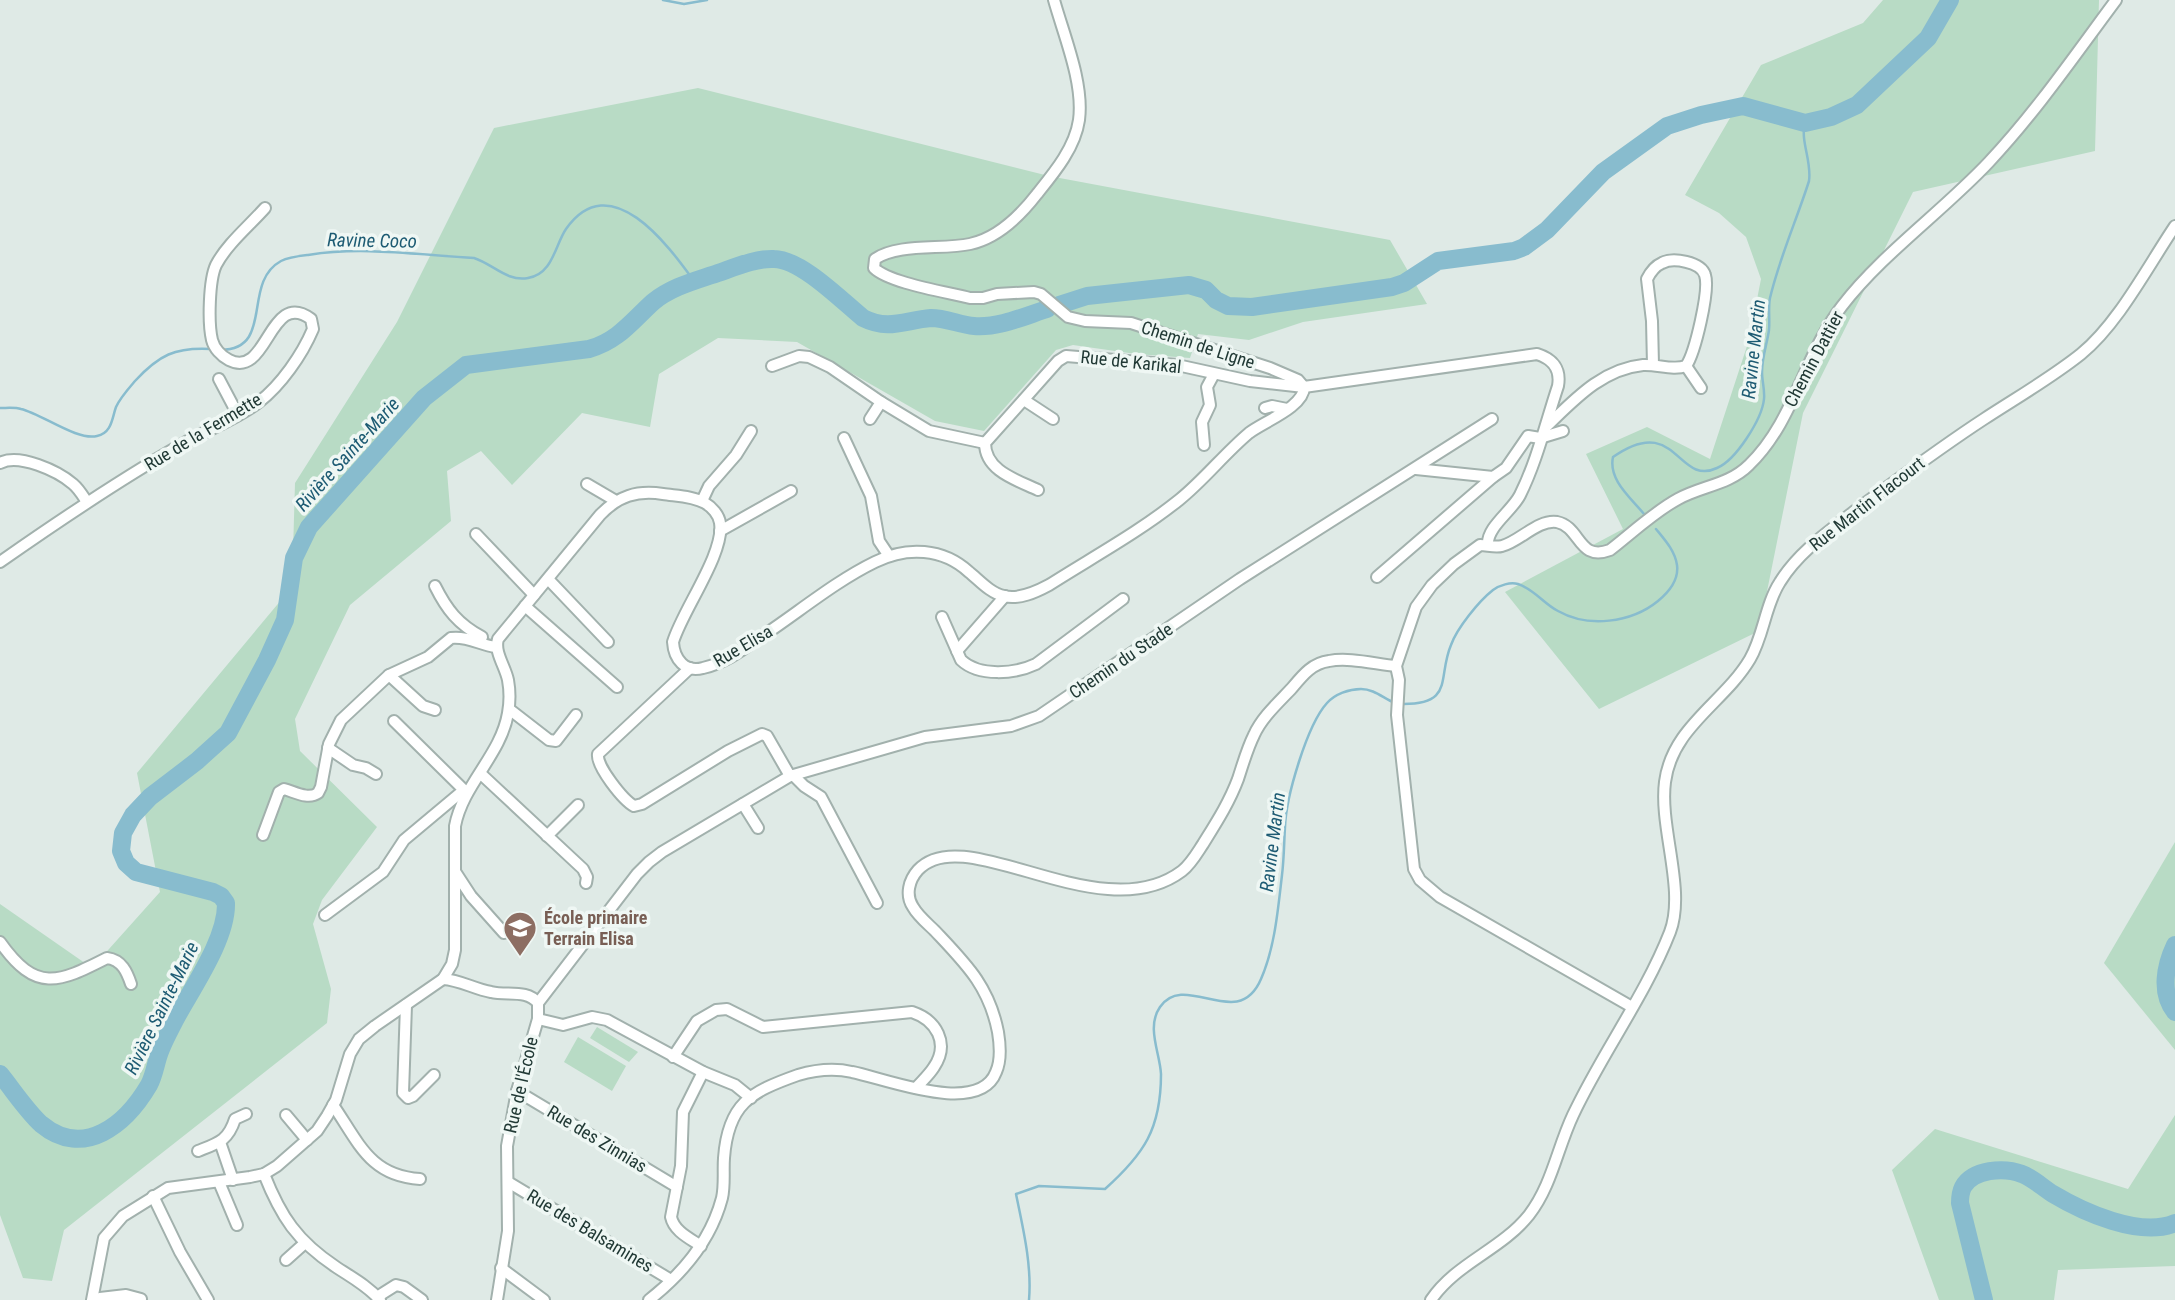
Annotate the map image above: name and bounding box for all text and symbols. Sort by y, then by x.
water label: Ravine Coco [327,228,417,253]
water label: Ravine Martin [1737,298,1770,400]
street label: Chemin Dattier [1780,307,1848,410]
street label: Chemin de Ligne [1139,316,1258,373]
street label: Rue de Karikal [1080,346,1182,377]
street label: Rue de la Fermette [140,388,265,475]
water label: Rivière Sainte-Marie [290,393,404,516]
street label: Rue Martin Flacourt [1805,452,1928,555]
street label: Chemin du Stade [1065,618,1176,703]
street label: Rue Elisa [709,620,776,671]
water label: Ravine Martin [1255,791,1290,893]
place label: École primaire Terrain Elisa [544,907,648,949]
school or university icon: École primaire Terrain Elisa [501,909,539,958]
water label: Rivière Sainte-Marie [119,938,203,1078]
street label: Rue de l'École [499,1035,542,1135]
street label: Rue des Zinnias [544,1101,651,1177]
street label: Rue des Balsamines [524,1185,657,1276]

